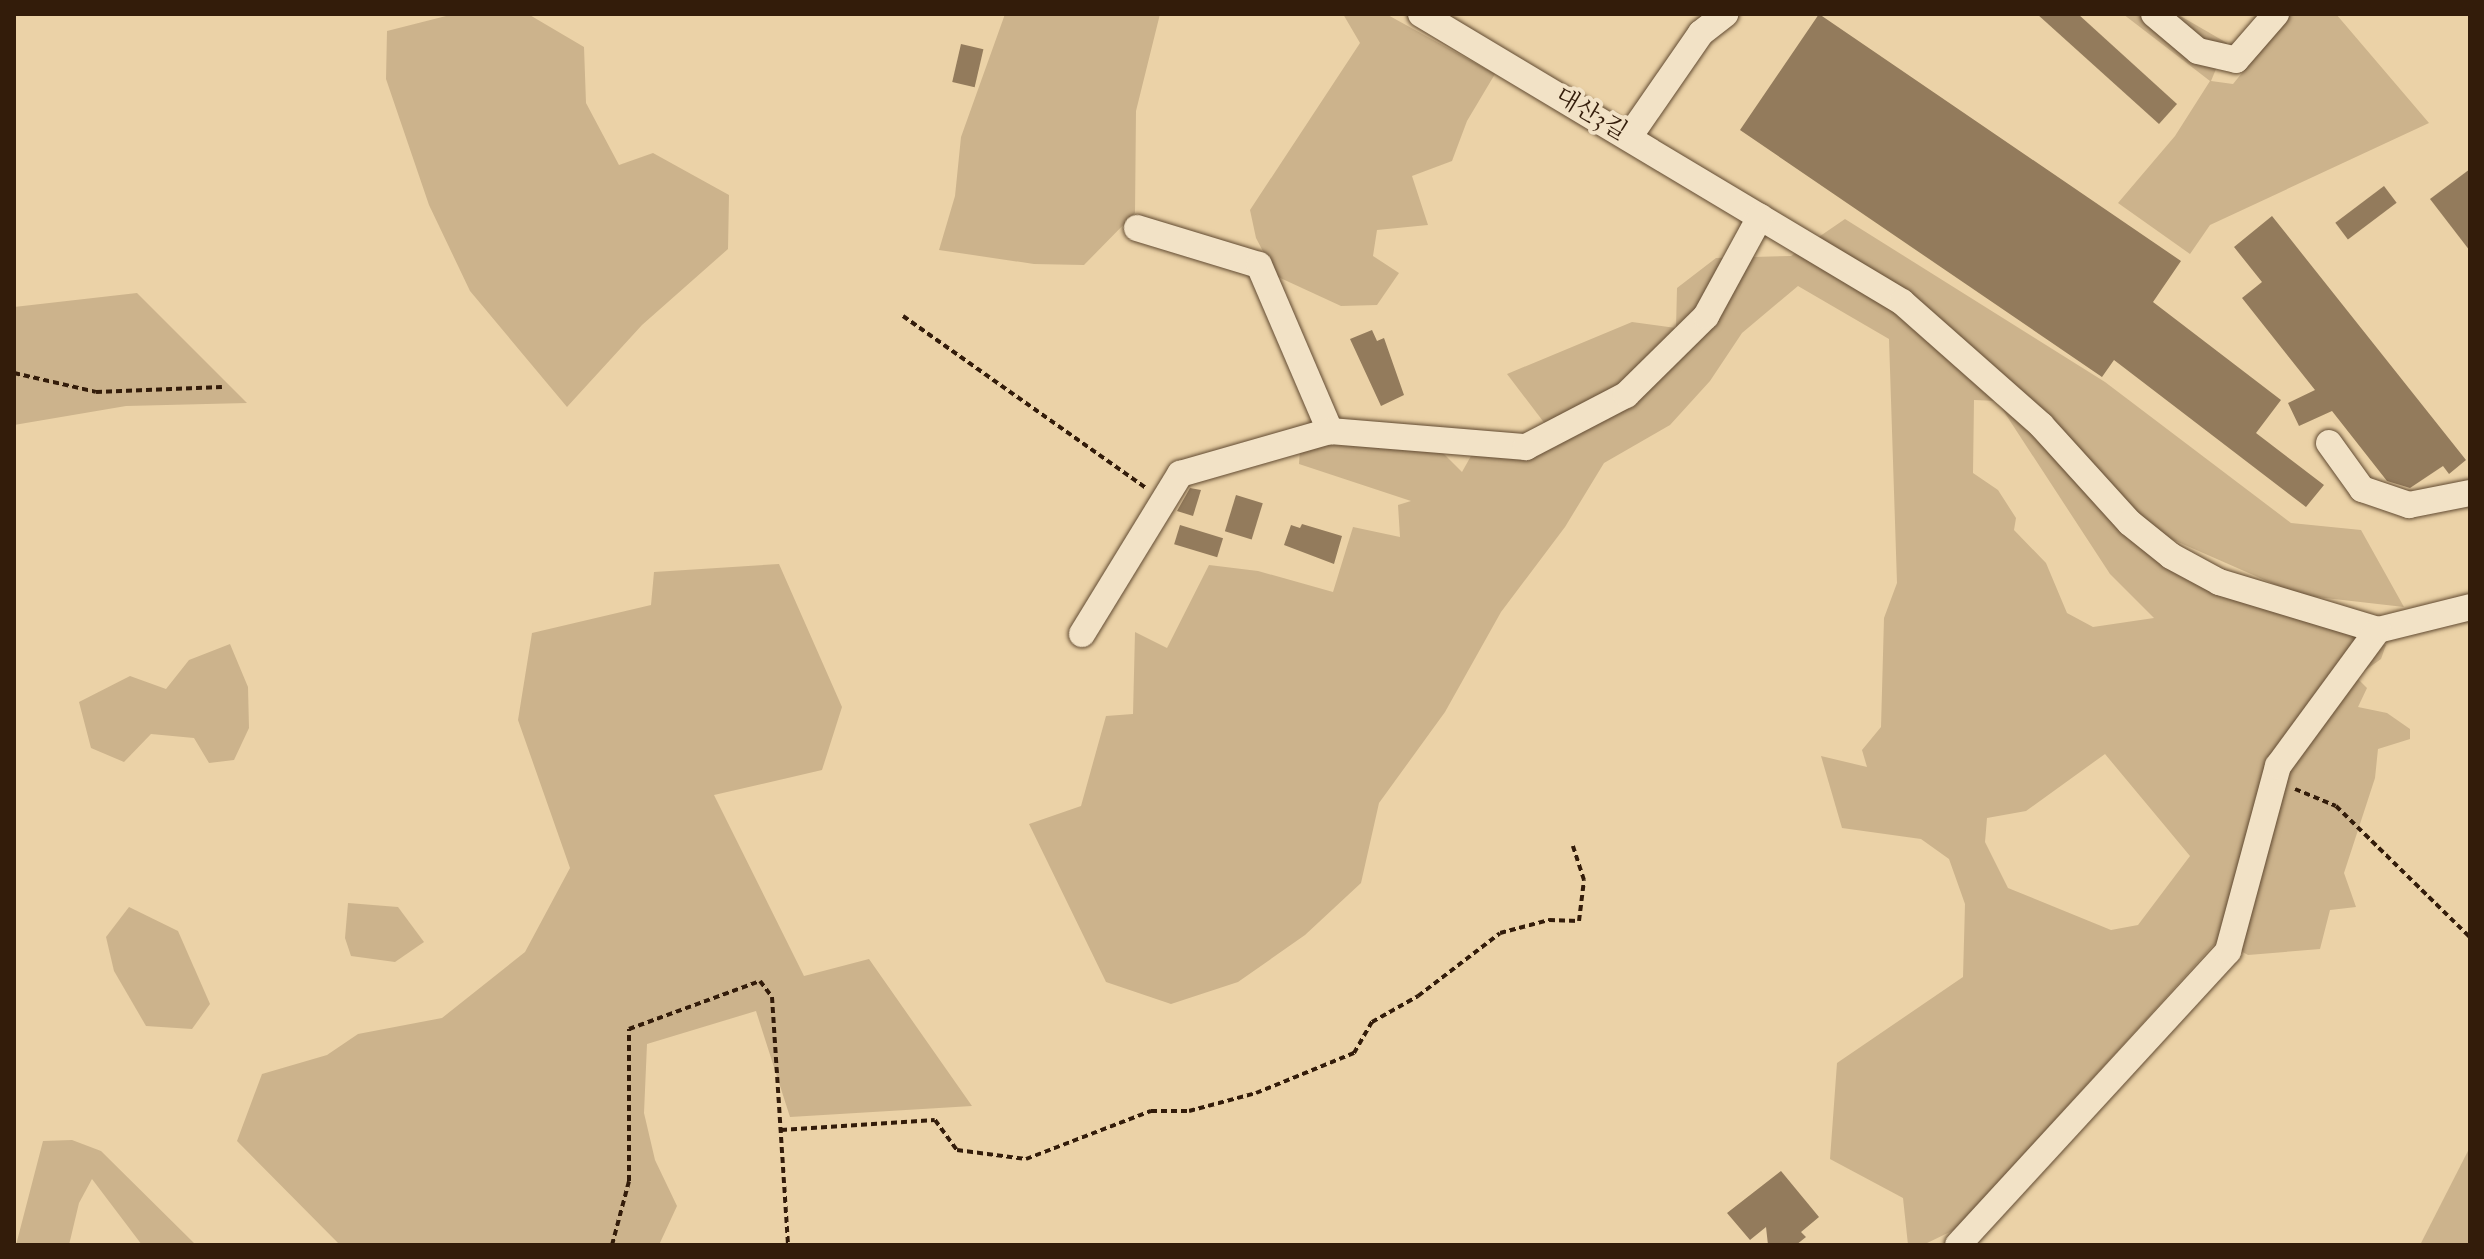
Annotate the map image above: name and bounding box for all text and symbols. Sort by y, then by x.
street label: 대산3길 [1550,81,1632,147]

